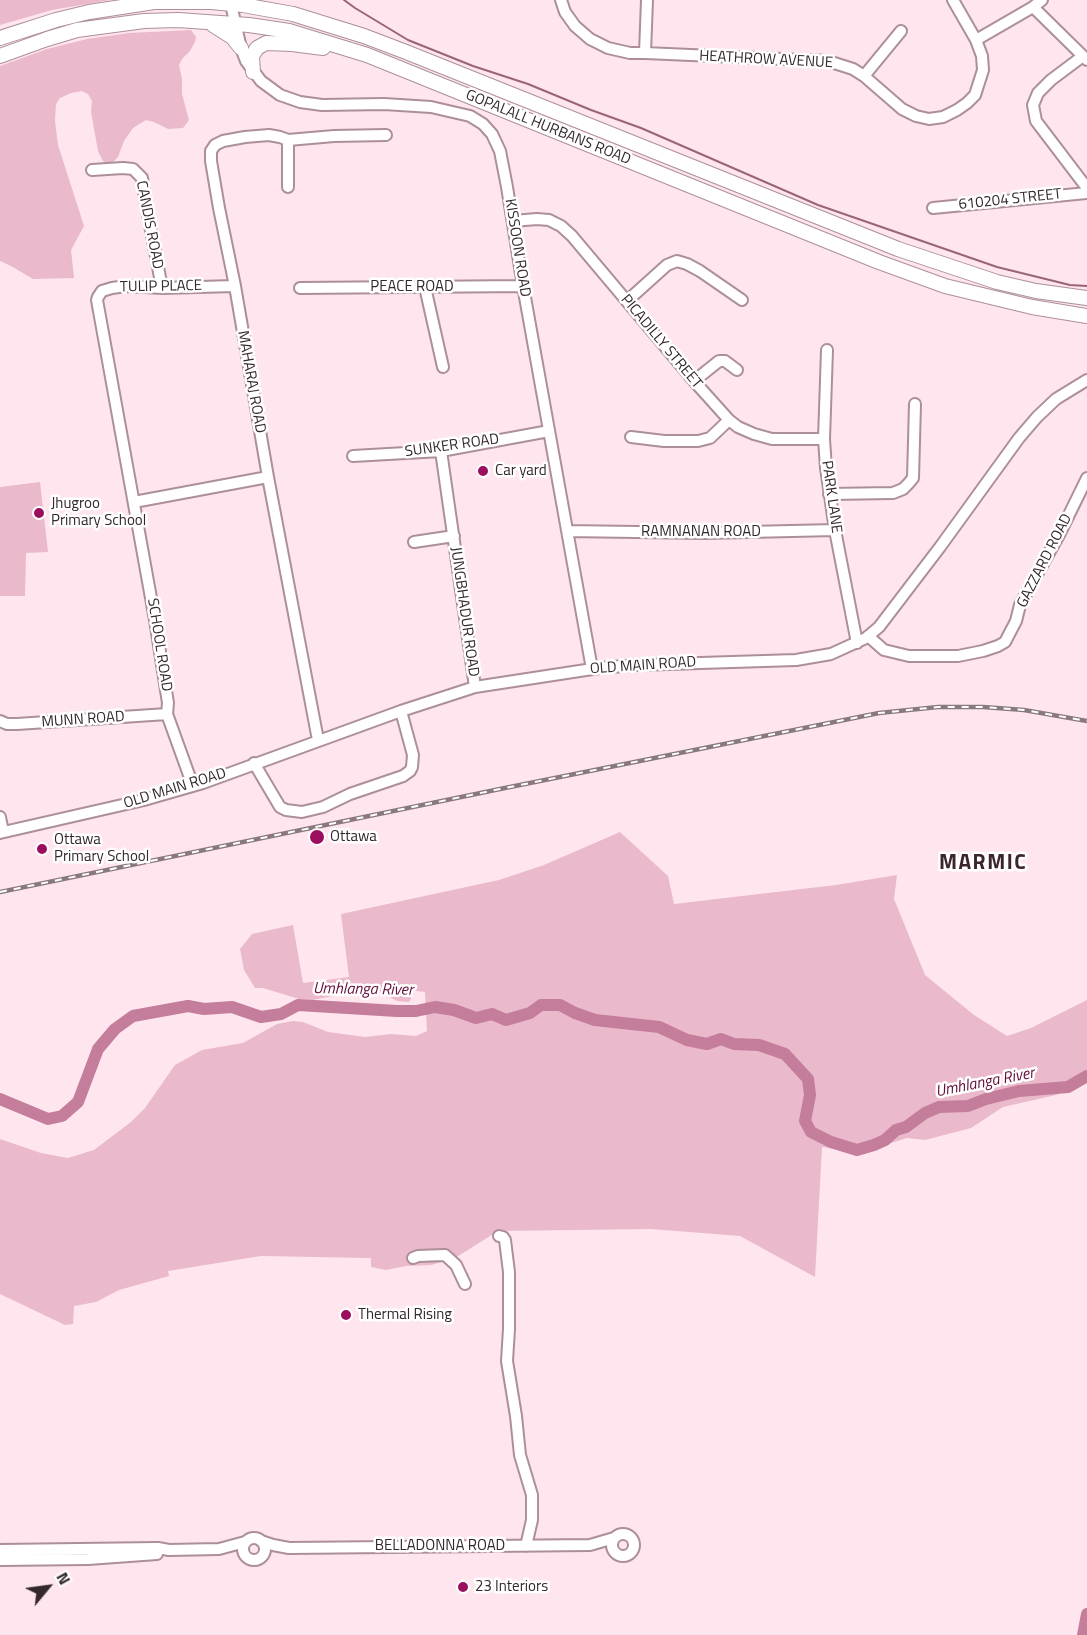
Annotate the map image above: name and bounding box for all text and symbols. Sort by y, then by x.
street label: HEATHROW AVENUE [699,48,833,72]
street label: GOPALALL HURBANS ROAD [463,87,633,169]
street label: CANDIS ROAD [132,179,166,271]
street label: 610204 STREET [958,186,1062,214]
street label: KISSOON ROAD [500,198,534,298]
street label: TULIP PLACE [120,277,202,297]
street label: PEACE ROAD [370,278,454,296]
street label: PICADILLY STREET [616,291,706,393]
street label: MAHARAJ ROAD [233,329,269,435]
street label: SUNKER ROAD [404,430,500,462]
street label: PARK LANE [817,460,845,534]
place label: Car yard [495,462,547,480]
marker: Car yard [476,464,490,478]
place label: Jhugroo Primary School [51,495,146,530]
marker: Jhugroo Primary School [32,506,46,520]
street label: GAZZARD ROAD [1014,511,1076,611]
street label: RAMNANAN ROAD [641,523,761,541]
street label: JUNGBHADUR ROAD [446,546,482,678]
street label: SCHOOL ROAD [143,597,175,693]
street label: OLD MAIN ROAD [589,653,697,679]
street label: MUNN ROAD [41,708,125,732]
street label: OLD MAIN ROAD [122,765,228,813]
marker: Ottawa [308,828,326,846]
place label: Ottawa [330,828,377,846]
place label: Ottawa Primary School [54,831,149,866]
marker: Ottawa Primary School [35,842,49,856]
district label: MARMIC [939,851,1027,877]
water label: Umhlanga River [313,980,413,1000]
water label: Umhlanga River [934,1064,1036,1102]
place label: Thermal Rising [358,1306,452,1324]
marker: Thermal Rising [339,1308,353,1322]
street label: BELLADONNA ROAD [375,1537,505,1555]
north arrow [18,1557,78,1617]
text: N [51,1568,77,1589]
place label: 23 Interiors [475,1578,548,1596]
marker: 23 Interiors [456,1580,470,1594]

